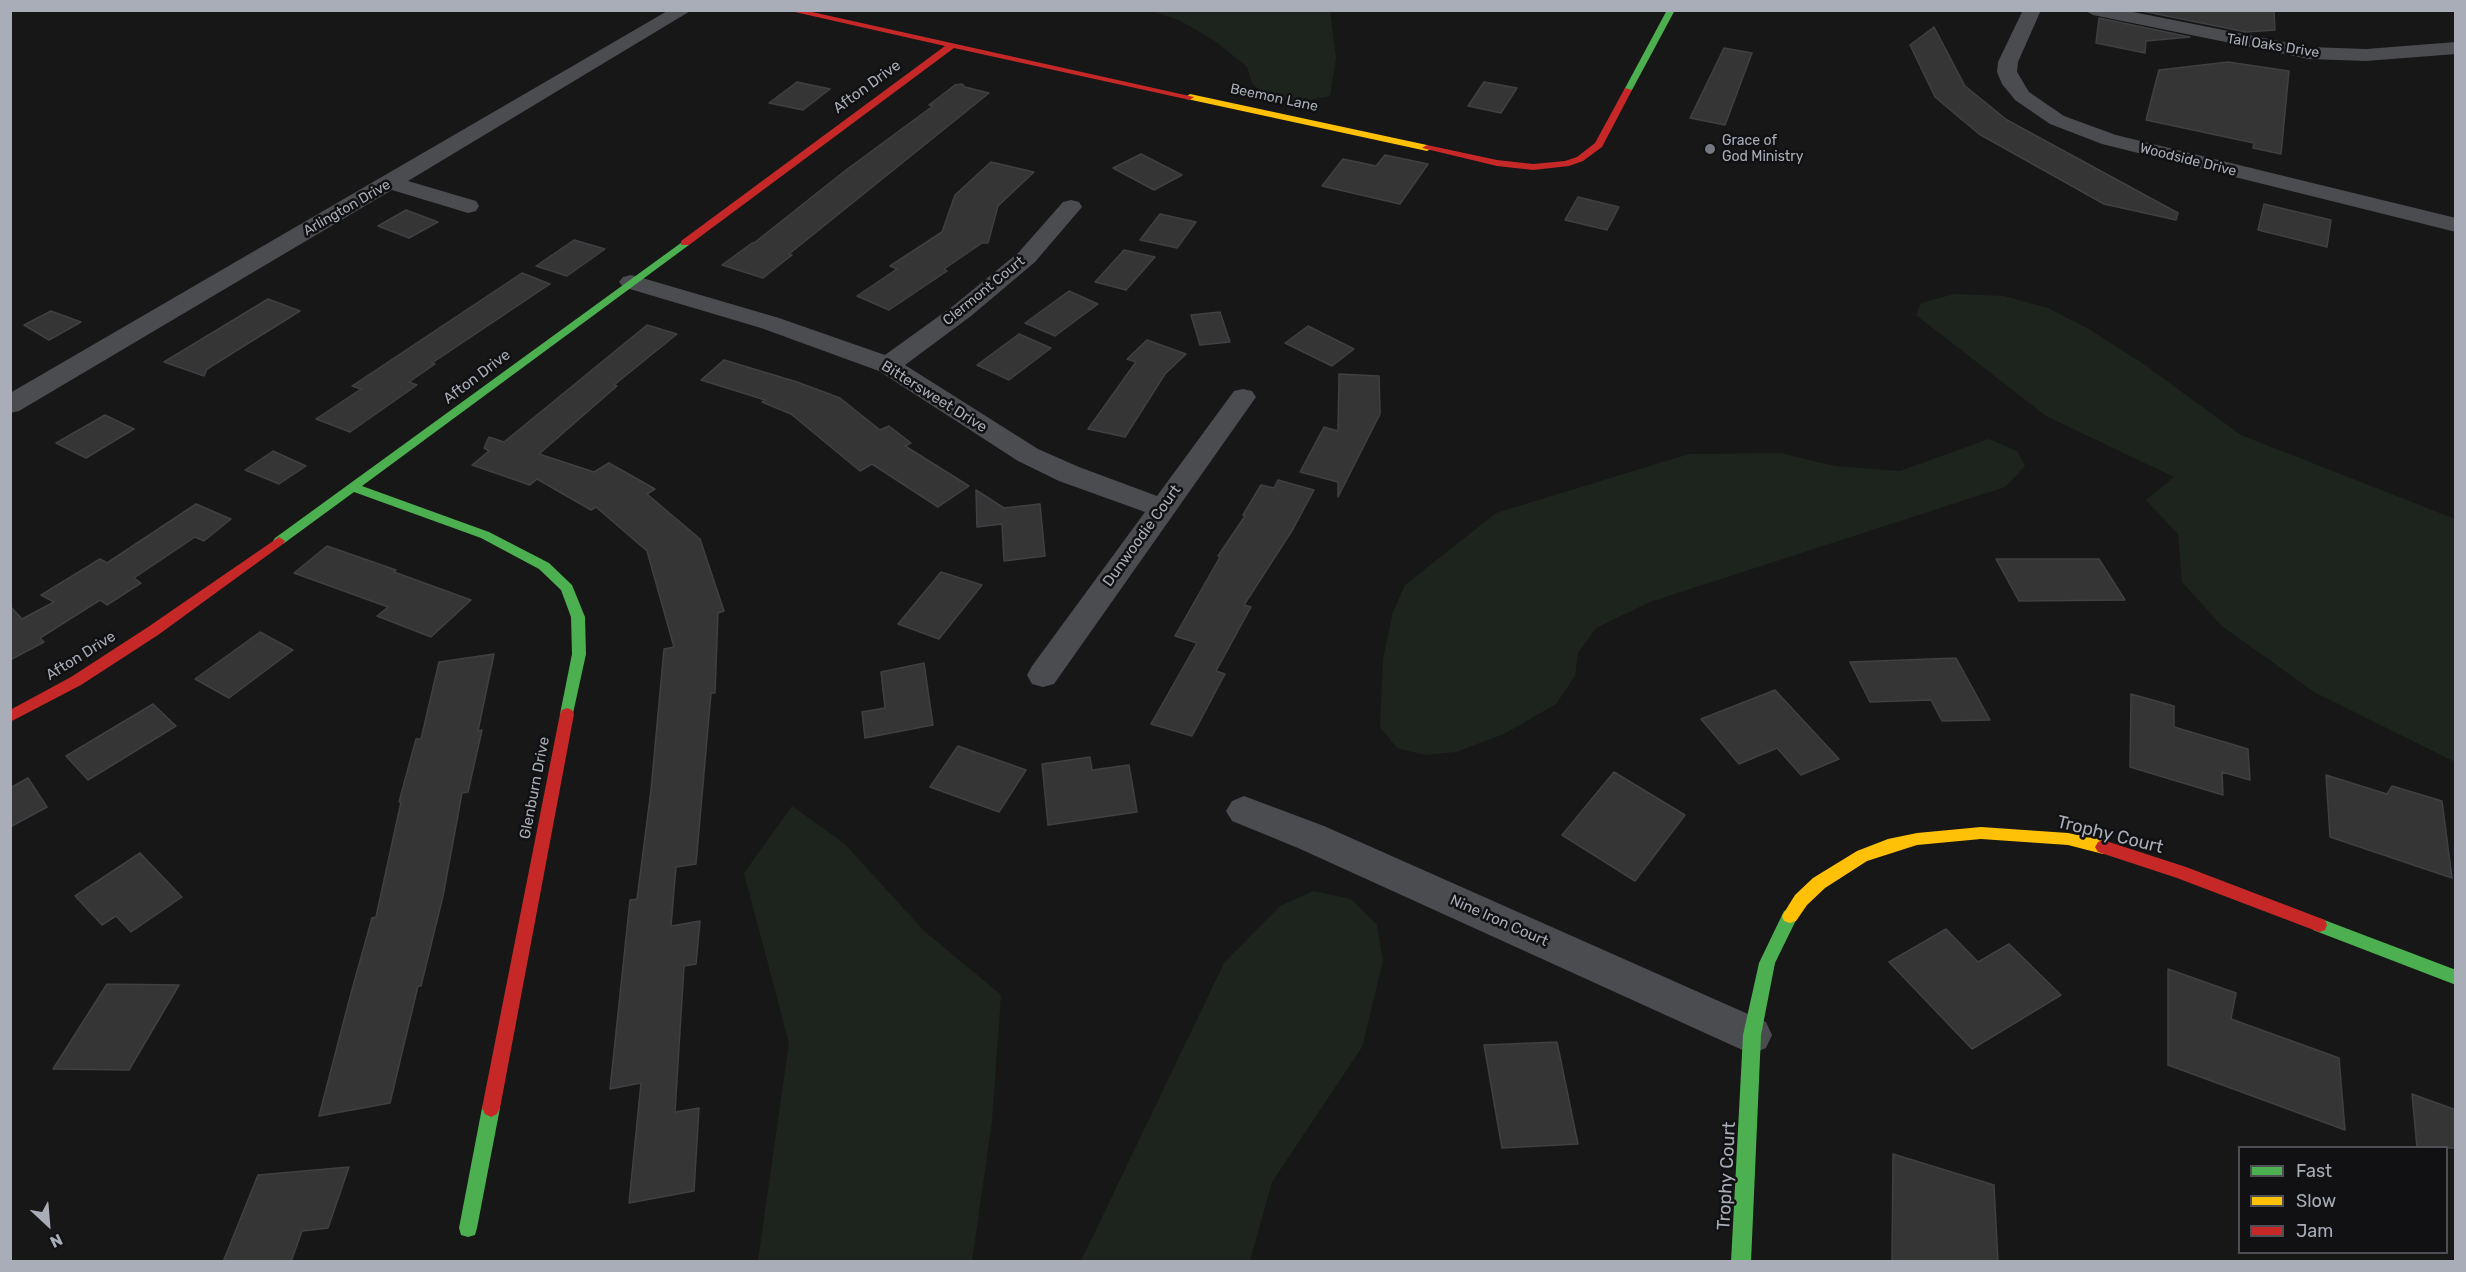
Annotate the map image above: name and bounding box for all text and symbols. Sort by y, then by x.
street label: Tall Oaks Drive [2226,30,2320,62]
street label: Afton Drive [830,57,904,117]
street label: Beemon Lane [1229,80,1319,116]
place label: Grace of God Ministry [1722,133,1803,166]
street label: Woodside Drive [2138,140,2238,180]
marker: Grace of God Ministry [1703,142,1717,156]
street label: Arlington Drive [301,176,393,240]
street label: Clermont Court [940,253,1028,329]
street label: Afton Drive [440,346,514,408]
street label: Bittersweet Drive [878,357,990,437]
street label: Dunwoodie Court [1099,482,1185,590]
street label: Afton Drive [43,627,119,685]
street label: Glenburn Drive [516,735,554,841]
street label: Trophy Court [2055,811,2165,859]
street label: Nine Iron Court [1447,891,1551,951]
street label: Trophy Court [1713,1121,1741,1231]
legend [2238,1146,2448,1254]
text: Fast [2296,1160,2332,1182]
text: Slow [2296,1190,2336,1212]
north arrow [18,1194,78,1254]
text: Jam [2296,1220,2333,1242]
text: N [47,1230,65,1252]

